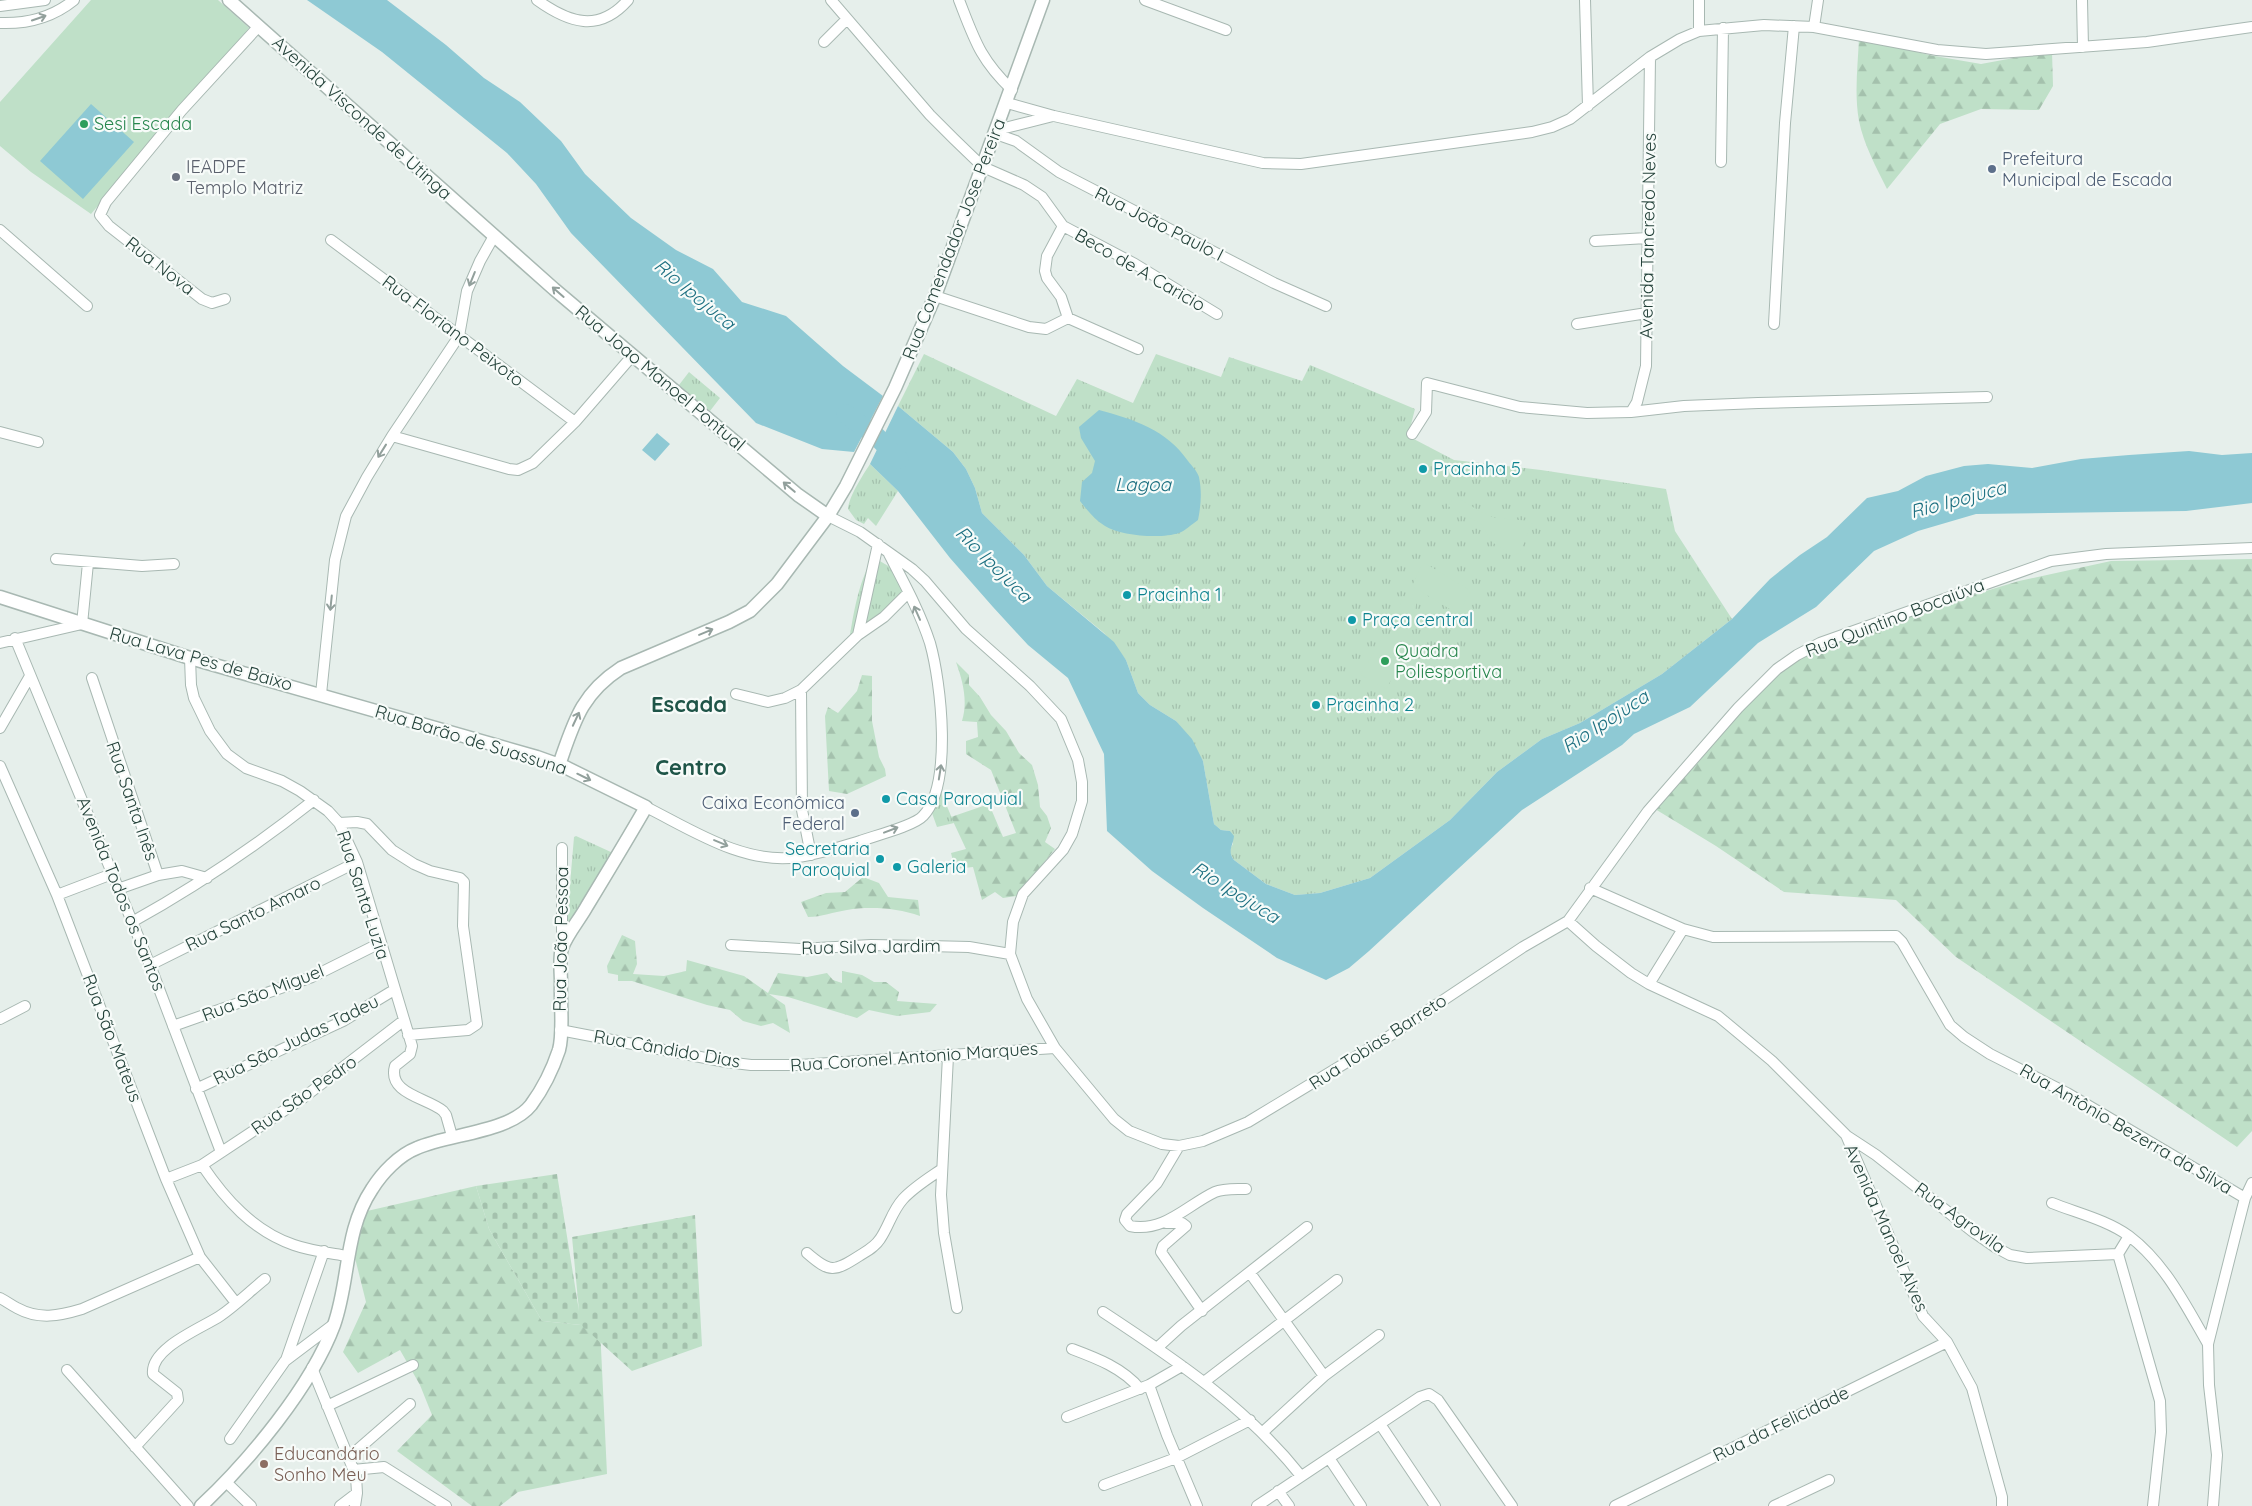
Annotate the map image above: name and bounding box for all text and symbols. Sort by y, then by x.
one-way arrow [31,13,46,22]
street label: Avenida Visconde de Utinga [268,31,457,204]
place label: Sesi Escada [94,112,192,135]
street label: Rua Comendador Jose Pereira [897,115,1010,363]
marker: Sesi Escada [78,118,90,130]
street label: Avenida Tancredo Neves [1634,133,1661,339]
place label: Prefeitura Municipal de Escada [2002,147,2172,191]
place label: IEADPE Templo Matriz [186,155,303,199]
marker: Prefeitura Municipal de Escada [1986,163,1998,175]
marker: IEADPE Templo Matriz [170,171,182,183]
street label: Rua João Paulo I [1091,181,1228,266]
street label: Beco de A Caricio [1071,223,1210,316]
street label: Rua Nova [121,231,200,300]
water label: Rio Ipojuca [650,253,742,336]
street label: Rua Floriano Peixoto [378,270,529,391]
one-way arrow [466,271,476,286]
one-way arrow [552,286,565,298]
street label: Rua Joao Manoel Pontual [570,300,750,456]
one-way arrow [377,444,387,458]
place label: Pracinha 5 [1433,457,1521,480]
marker: Pracinha 5 [1417,463,1429,475]
water label: Lagoa [1115,472,1173,496]
water label: Rio Ipojuca [1907,474,2010,523]
one-way arrow [783,482,796,493]
water label: Rio Ipojuca [951,521,1038,608]
street label: Rua Quintino Bocaiúva [1802,573,1988,662]
place label: Pracinha 1 [1137,583,1222,606]
marker: Pracinha 1 [1121,589,1133,601]
one-way arrow [326,594,335,610]
one-way arrow [912,606,922,621]
place label: Praça central [1362,608,1473,631]
marker: Praça central [1346,614,1358,626]
street label: Rua Lava Pes de Baixo [107,621,295,696]
one-way arrow [698,627,713,636]
place label: Quadra Poliesportiva [1395,639,1502,683]
marker: Quadra Poliesportiva [1379,655,1391,667]
water label: Rio Ipojuca [1557,683,1654,758]
district label: Escada [651,690,727,718]
place label: Pracinha 2 [1326,693,1414,716]
street label: Rua Barão de Suassuna [372,699,570,780]
marker: Pracinha 2 [1310,699,1322,711]
one-way arrow [572,712,581,727]
street label: Rua Santa Inês [101,738,164,864]
district label: Centro [655,753,727,781]
one-way arrow [935,764,945,780]
one-way arrow [576,773,591,782]
place label: Casa Paroquial [896,787,1022,810]
place label: Caixa Econômica Federal [702,791,845,835]
street label: Avenida Todos os Santos [72,793,171,994]
marker: Casa Paroquial [880,793,892,805]
marker: Caixa Econômica Federal [849,807,861,819]
one-way arrow [883,825,899,834]
street label: Rua Santa Luzia [332,827,395,962]
place label: Secretaria Paroquial [785,837,870,881]
one-way arrow [713,839,728,849]
marker: Secretaria Paroquial [874,853,886,865]
place label: Galeria [907,855,967,878]
water label: Rio Ipojuca [1188,856,1285,929]
marker: Galeria [891,861,903,873]
street label: Rua João Pessoa [548,866,573,1012]
street label: Rua Santo Amaro [181,871,324,956]
street label: Rua Silva Jardim [801,934,941,959]
street label: Rua São Miguel [198,959,327,1026]
street label: Rua São Mateus [77,970,147,1105]
street label: Rua Tobias Barreto [1304,988,1451,1095]
street label: Rua São Judas Tadeu [209,989,383,1090]
street label: Rua Cândido Dias [592,1024,742,1073]
street label: Rua Coronel Antonio Marques [789,1036,1039,1077]
street label: Rua São Pedro [246,1050,361,1140]
street label: Rua Antônio Bezerra da Silva [2016,1058,2237,1199]
street label: Avenida Manoel Alves [1839,1140,1934,1315]
street label: Rua Agrovila [1910,1177,2010,1258]
street label: Rua da Felicidade [1709,1381,1853,1467]
place label: Educandário Sonho Meu [274,1442,380,1486]
marker: Educandário Sonho Meu [258,1458,270,1470]

